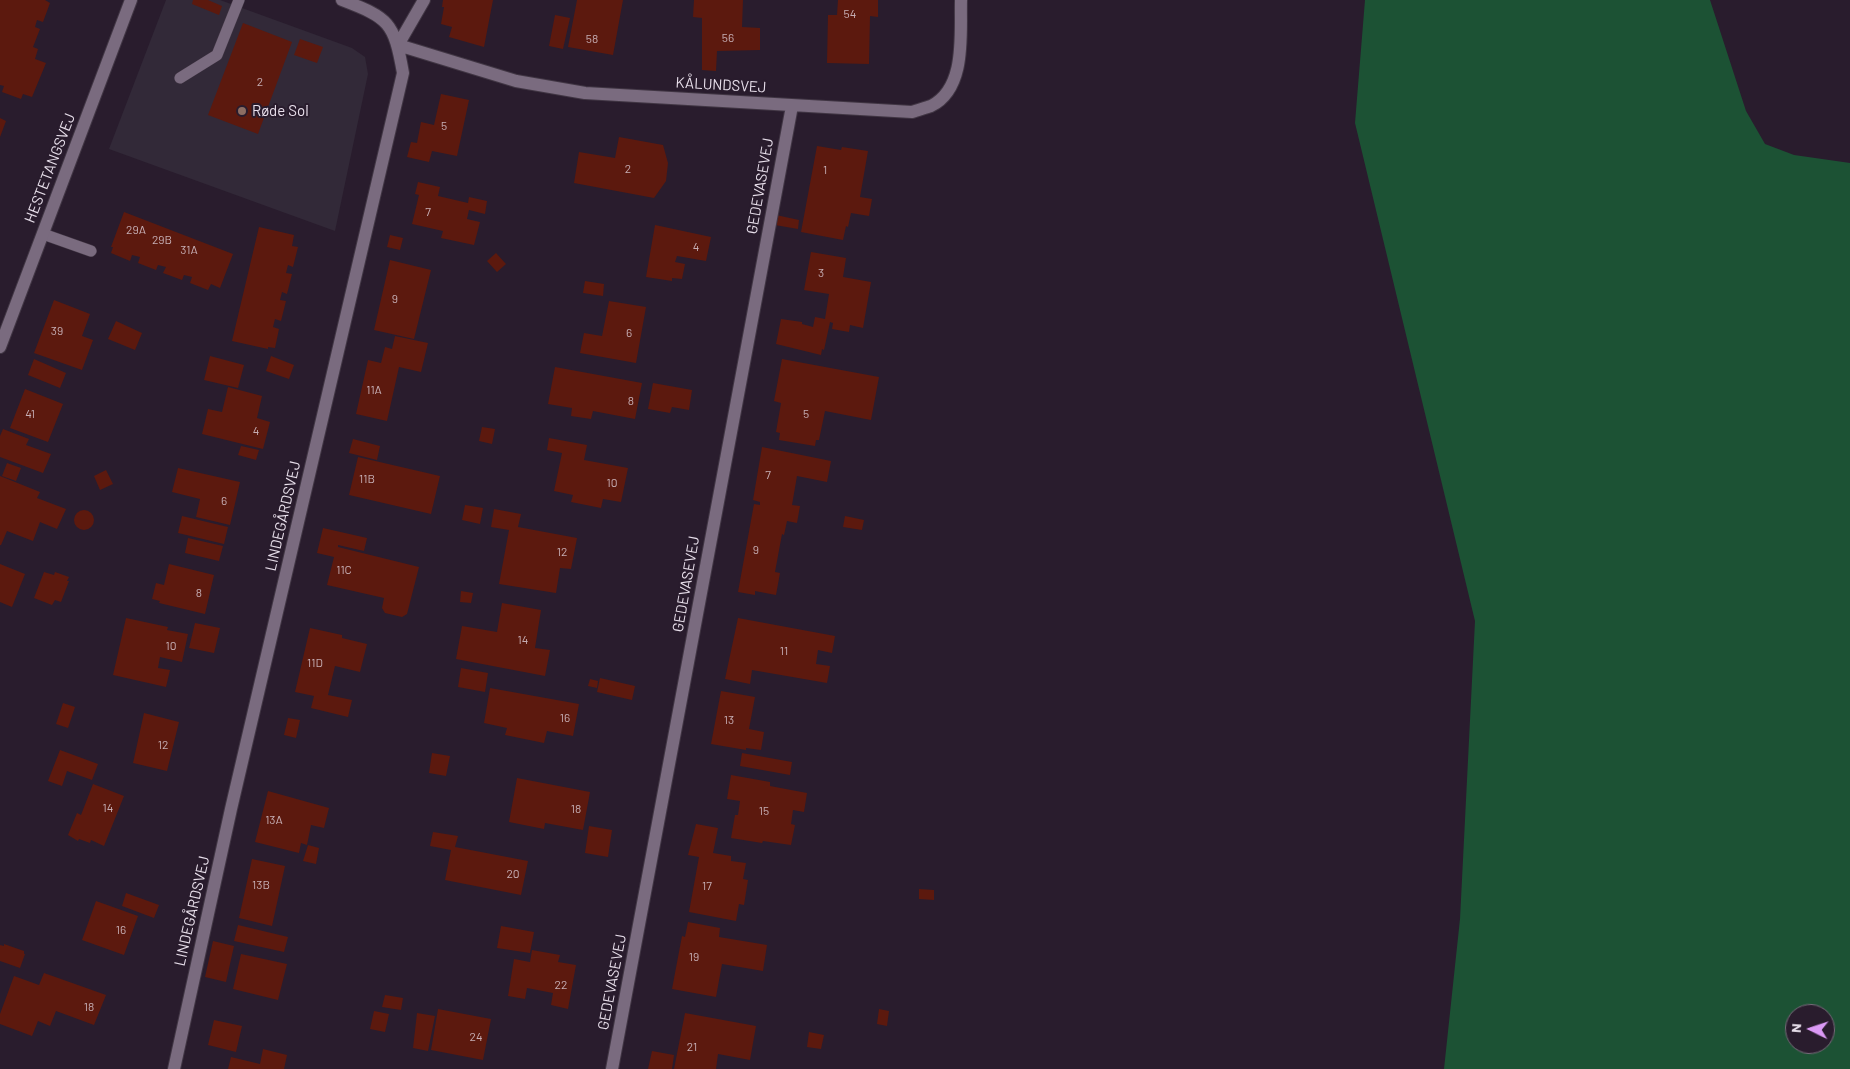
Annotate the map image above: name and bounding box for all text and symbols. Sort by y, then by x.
house number: 54 [844,7,856,21]
house number: 56 [722,31,734,45]
house number: 58 [586,32,598,46]
street label: KÅLUNDSVEJ [675,74,767,96]
house number: 2 [257,75,263,89]
place label: Røde Sol [252,102,309,120]
marker: Røde Sol [236,105,248,117]
street label: HESTETANGSVEJ [21,111,79,225]
house number: 5 [441,119,447,133]
street label: GEDEVASEVEJ [743,137,777,235]
house number: 2 [625,162,631,176]
house number: 1 [823,163,827,177]
house number: 7 [425,205,431,219]
house number: 29A [126,223,146,237]
house number: 29B [152,233,172,247]
house number: 4 [693,240,699,254]
house number: 31A [180,243,198,257]
house number: 3 [818,266,824,280]
house number: 9 [392,292,398,306]
house number: 39 [51,324,63,338]
house number: 6 [626,326,632,340]
house number: 11A [366,383,382,397]
house number: 8 [628,394,634,408]
house number: 41 [25,407,35,421]
house number: 5 [803,407,809,421]
house number: 4 [253,424,259,438]
street label: LINDEGÅRDSVEJ [262,459,304,573]
house number: 7 [765,468,771,482]
house number: 11B [359,472,375,486]
house number: 10 [607,476,617,490]
house number: 6 [221,494,227,508]
street label: GEDEVASEVEJ [669,535,703,633]
house number: 9 [753,543,759,557]
house number: 12 [557,545,567,559]
house number: 11C [336,563,352,577]
house number: 8 [196,586,202,600]
house number: 14 [518,633,528,647]
house number: 10 [166,639,176,653]
house number: 11 [780,644,788,658]
house number: 11D [307,656,323,670]
house number: 16 [560,711,570,725]
house number: 13 [724,713,734,727]
house number: 12 [158,738,168,752]
house number: 14 [103,801,113,815]
house number: 18 [571,802,581,816]
house number: 15 [759,804,769,818]
house number: 13A [265,813,283,827]
street label: LINDEGÅRDSVEJ [171,854,213,968]
house number: 20 [506,867,520,881]
house number: 13B [252,878,270,892]
house number: 17 [702,879,712,893]
house number: 16 [116,923,126,937]
street label: GEDEVASEVEJ [594,933,630,1031]
house number: 19 [689,950,699,964]
house number: 22 [555,978,567,992]
house number: 18 [84,1000,94,1014]
north arrow [1785,1004,1835,1054]
text: N [1787,1023,1804,1033]
house number: 24 [469,1030,483,1044]
house number: 21 [687,1040,697,1054]

